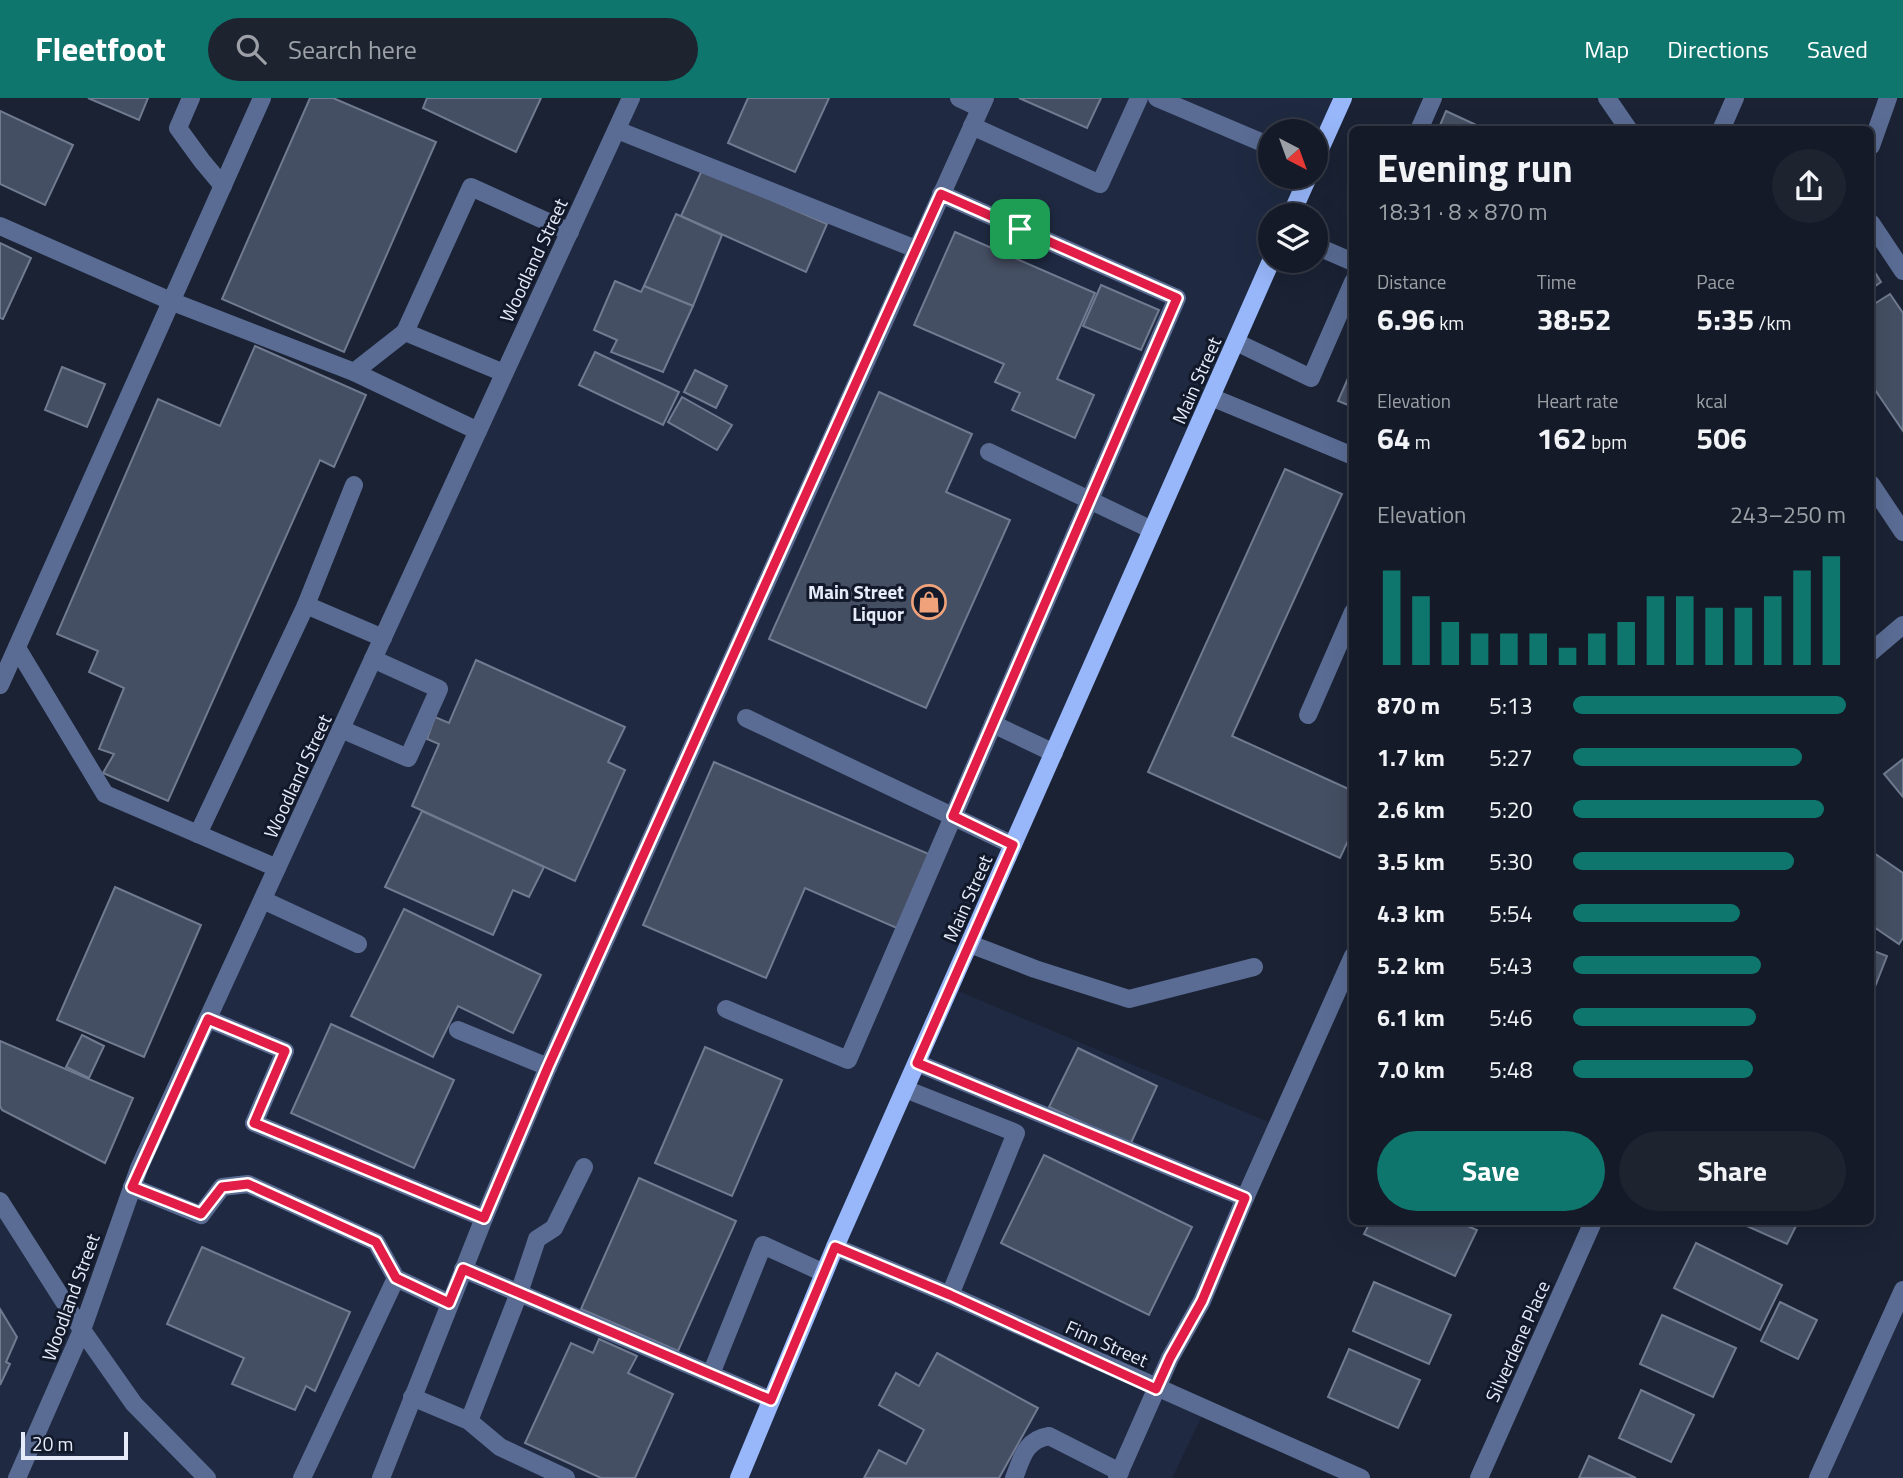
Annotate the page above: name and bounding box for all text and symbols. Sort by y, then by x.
search box [208,18,698,81]
text: Fleetfoot [35,24,166,74]
icon: search [232,30,270,68]
text: Search here [288,30,417,69]
text: Map [1584,31,1629,67]
text: Directions [1667,31,1769,67]
text: Saved [1807,31,1868,67]
north arrow [1258,119,1328,189]
map controls [1258,119,1328,273]
text: Evening run [1377,139,1573,197]
button: share [1772,149,1846,223]
street label: Woodland Street [492,193,575,327]
text: 18:31 · 8 × 870 m [1377,194,1547,229]
pin [990,199,1050,259]
button: layers [1258,203,1328,273]
icon: arrive [1001,210,1039,248]
text: Distance [1377,267,1446,296]
text: Time [1537,267,1576,296]
text: Pace [1696,267,1735,296]
text: 6.96 [1377,296,1435,342]
text: 38:52 [1537,296,1612,342]
text: 5:35 [1696,296,1754,342]
text: km [1435,308,1464,337]
text: /km [1754,308,1791,337]
street label: Main Street [1164,331,1228,428]
text: Elevation [1377,386,1451,415]
text: Heart rate [1537,386,1618,415]
text: kcal [1696,386,1727,415]
text: 64 [1377,415,1411,461]
text: 162 [1537,415,1587,461]
text: 506 [1696,415,1747,461]
text: m [1411,427,1431,456]
text: bpm [1587,427,1627,456]
text: Elevation [1377,497,1466,532]
text: 243–250 m [1730,497,1846,532]
place label: Main Street Liquor [808,577,904,628]
shop icon: Main Street Liquor [910,583,948,621]
text: 870 m [1377,688,1440,723]
text: 5:13 [1489,688,1533,723]
street label: Woodland Street [256,709,339,843]
text: 1.7 km [1377,740,1445,775]
text: 5:27 [1489,740,1533,775]
text: 2.6 km [1377,792,1445,827]
text: 5:20 [1489,792,1533,827]
text: 3.5 km [1377,844,1445,879]
text: 5:30 [1489,844,1533,879]
street label: Main Street [935,849,999,946]
text: 4.3 km [1377,896,1445,931]
text: 5:54 [1489,896,1533,931]
text: 5.2 km [1377,948,1445,983]
text: 5:43 [1489,948,1533,983]
text: 6.1 km [1377,1000,1445,1035]
text: 5:46 [1489,1000,1533,1035]
text: 7.0 km [1377,1052,1445,1087]
text: 5:48 [1489,1052,1533,1087]
button: Save [1377,1131,1605,1211]
button: Share [1619,1131,1846,1211]
street label: Woodland Street [33,1229,107,1365]
street label: Silverdene Place [1477,1276,1557,1406]
street label: Finn Street [1061,1312,1153,1374]
scale bar [21,1429,128,1461]
text: 20 m [32,1429,73,1458]

